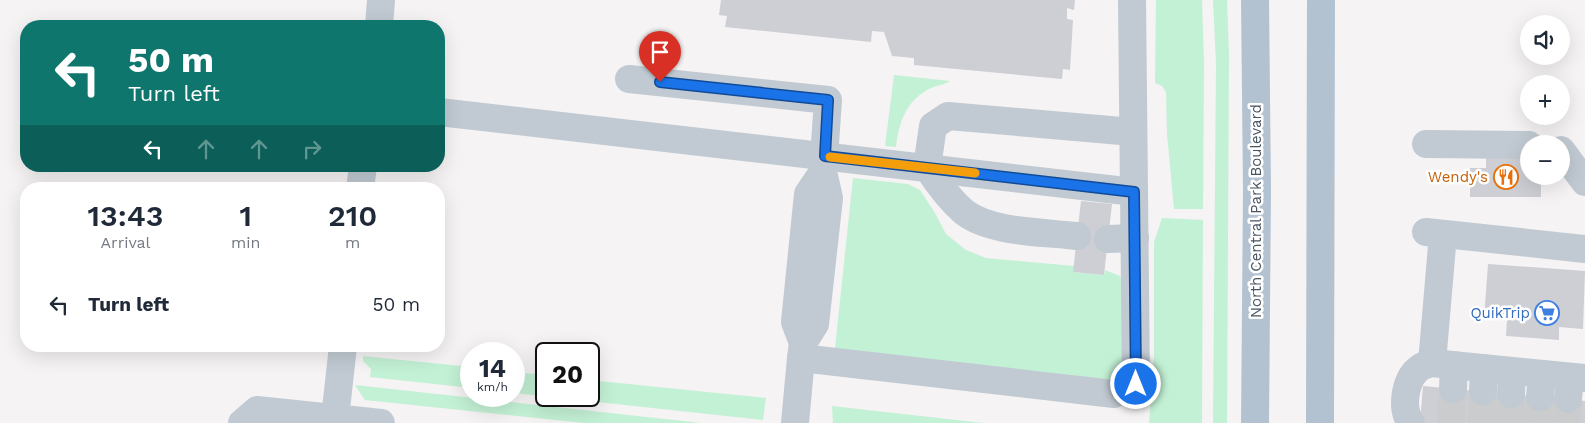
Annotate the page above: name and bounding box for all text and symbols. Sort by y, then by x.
map controls [1520,15,1570,185]
button: sound [1520,15,1570,65]
pin [639,31,681,82]
icon: arrive [646,38,674,66]
text: 50 m [128,39,214,81]
icon: left [45,40,110,105]
button: + [1520,75,1570,125]
text: Turn left [128,81,220,106]
street label: North Central Park Boulevard [1247,104,1265,318]
icon: left [139,135,167,163]
icon: ahead [192,135,220,163]
icon: ahead [245,135,273,163]
icon: right [298,135,326,163]
button: − [1520,135,1570,185]
restaurant icon: Wendy's [1493,164,1519,190]
place label: Wendy's [1428,168,1488,186]
text: 13:43 [88,198,163,233]
text: 1 [240,198,252,233]
text: 210 [328,198,377,233]
text: Arrival [101,233,150,252]
text: min [231,233,260,252]
text: m [345,233,360,252]
icon: left [45,291,73,319]
text: Turn left [88,293,169,316]
text: 50 m [373,293,420,316]
supermarket icon: QuikTrip [1534,300,1560,326]
place label: QuikTrip [1470,304,1530,322]
speed limit sign: 20 [535,342,600,407]
text: 14 [479,354,506,383]
position arrow [1109,357,1161,409]
text: km/h [477,380,508,394]

